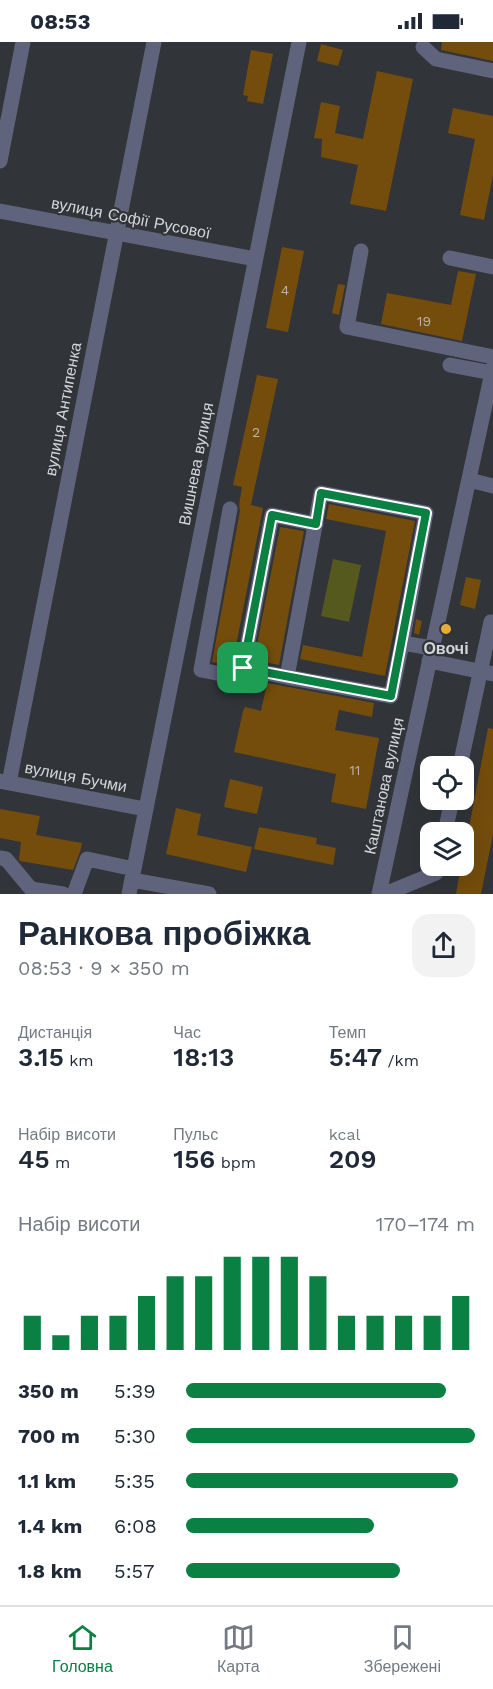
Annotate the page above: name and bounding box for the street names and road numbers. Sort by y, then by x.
street label: вулиця Софії Русової [50,193,213,243]
street label: вулиця Антипенка [41,340,85,477]
street label: Вишнева вулиця [175,401,217,527]
street label: Каштанова вулиця [360,716,408,856]
street label: вулиця Бучми [23,758,129,796]

